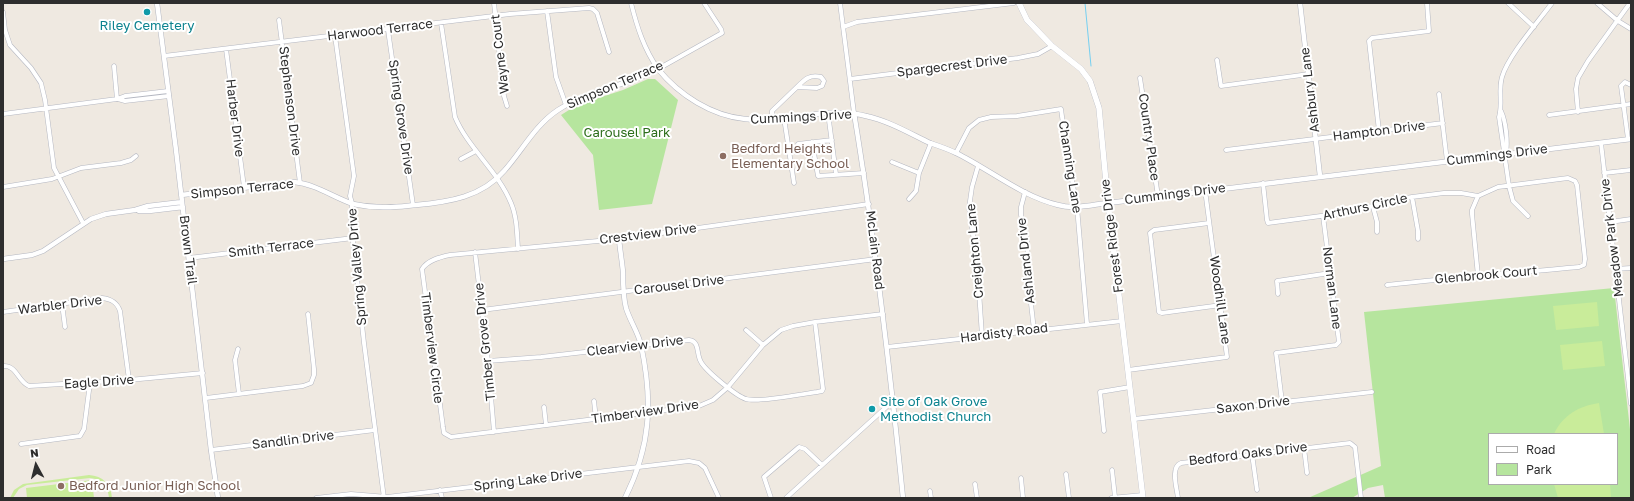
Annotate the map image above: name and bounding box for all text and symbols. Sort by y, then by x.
marker: Riley Cemetery [142,7,152,17]
street label: Wayne Court [487,13,513,95]
street label: Harwood Terrace [326,16,434,44]
place label: Riley Cemetery [99,18,195,34]
street label: Stephenson Drive [276,45,304,157]
street label: Ashbury Lane [1297,46,1323,134]
street label: Spargecrest Drive [896,51,1008,81]
street label: Simpson Terrace [564,58,666,112]
street label: Spring Grove Drive [385,59,417,175]
street label: Harber Drive [222,78,248,158]
street label: Country Place [1135,92,1163,182]
street label: Cummings Drive [750,107,852,127]
street label: Hampton Drive [1332,118,1426,144]
street label: Channing Lane [1055,120,1085,214]
park label: Carousel Park [584,125,670,141]
place label: Bedford Heights Elementary School [731,141,849,172]
street label: Cummings Drive [1446,141,1548,169]
marker: Bedford Heights Elementary School [718,151,728,161]
street label: Simpson Terrace [190,176,294,202]
street label: Forest Ridge Drive [1097,178,1127,294]
street label: Meadow Park Drive [1597,178,1627,298]
street label: Cummings Drive [1124,180,1226,208]
street label: Arthurs Circle [1321,190,1409,224]
street label: Creighton Lane [963,203,987,299]
street label: Spring Valley Drive [344,208,370,326]
street label: McLain Road [862,209,888,291]
street label: Brown Trail [176,214,200,286]
street label: Ashland Drive [1014,217,1038,305]
street label: Crestview Drive [598,220,698,248]
street label: Smith Terrace [227,235,315,261]
street label: Norman Lane [1319,246,1345,330]
street label: Woodhill Lane [1206,255,1234,345]
street label: Glenbrook Court [1434,263,1538,287]
street label: Carousel Drive [633,272,725,298]
street label: Timber Grove Drive [471,282,499,402]
street label: Warbler Drive [17,292,103,318]
street label: Timberview Circle [417,292,447,404]
street label: Hardisty Road [959,320,1049,346]
street label: Clearview Drive [586,332,684,360]
street label: Eagle Drive [63,372,135,392]
street label: Saxon Drive [1215,393,1291,417]
place label: Site of Oak Grove Methodist Church [880,394,991,425]
street label: Timberview Drive [590,397,700,427]
marker: Site of Oak Grove Methodist Church [867,404,877,414]
street label: Sandlin Drive [251,427,335,453]
legend [1488,433,1618,485]
street label: Bedford Oaks Drive [1188,439,1308,469]
text: Road [1526,442,1555,457]
north arrow [16,445,56,485]
text: N [30,446,39,460]
text: Park [1526,462,1552,477]
street label: Spring Lake Drive [473,466,583,494]
place label: Bedford Junior High School [69,478,240,494]
marker: Bedford Junior High School [56,481,66,491]

